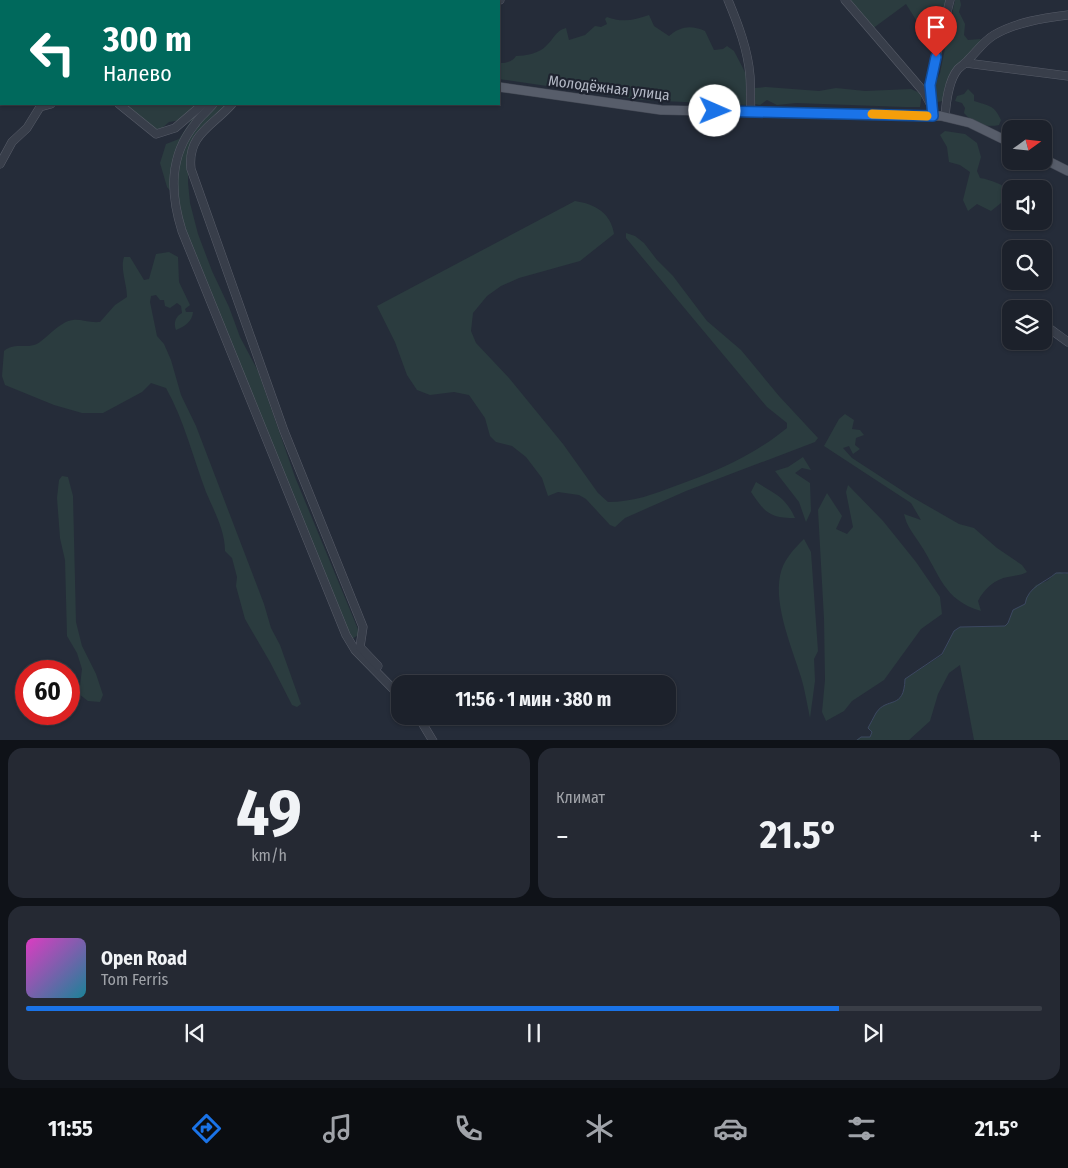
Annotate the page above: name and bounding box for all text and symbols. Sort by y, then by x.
pin [915,6,957,57]
icon: arrive [922,13,950,41]
text: 300 m [103,18,192,60]
icon: left [20,20,85,85]
text: Налево [103,60,172,87]
street label: Молодёжная улица [547,72,671,104]
position arrow [688,84,740,136]
north arrow [1002,120,1052,170]
map controls [1002,120,1052,350]
button: sound [1002,180,1052,230]
button: search [1002,240,1052,290]
button: layers [1002,300,1052,350]
speed limit sign: 60 [15,660,80,725]
text: 11:56 · 1 мин · 380 m [456,688,611,711]
text: 49 [236,774,302,852]
text: Климат [556,788,605,807]
text: 21.5° [760,812,838,858]
text: − [556,820,569,853]
text: + [1029,820,1042,853]
text: km/h [251,846,287,865]
text: Open Road [101,947,187,970]
text: Tom Ferris [101,970,168,989]
icon: previous [181,1019,209,1047]
icon: pause [520,1019,548,1047]
icon: next [859,1019,887,1047]
icon: directions [189,1111,224,1146]
icon: music [320,1111,355,1146]
icon: phone [451,1111,486,1146]
icon: climate [582,1111,617,1146]
icon: car [713,1111,748,1146]
icon: filters [844,1111,879,1146]
text: 11:55 [48,1115,93,1142]
text: 21.5° [975,1115,1020,1142]

